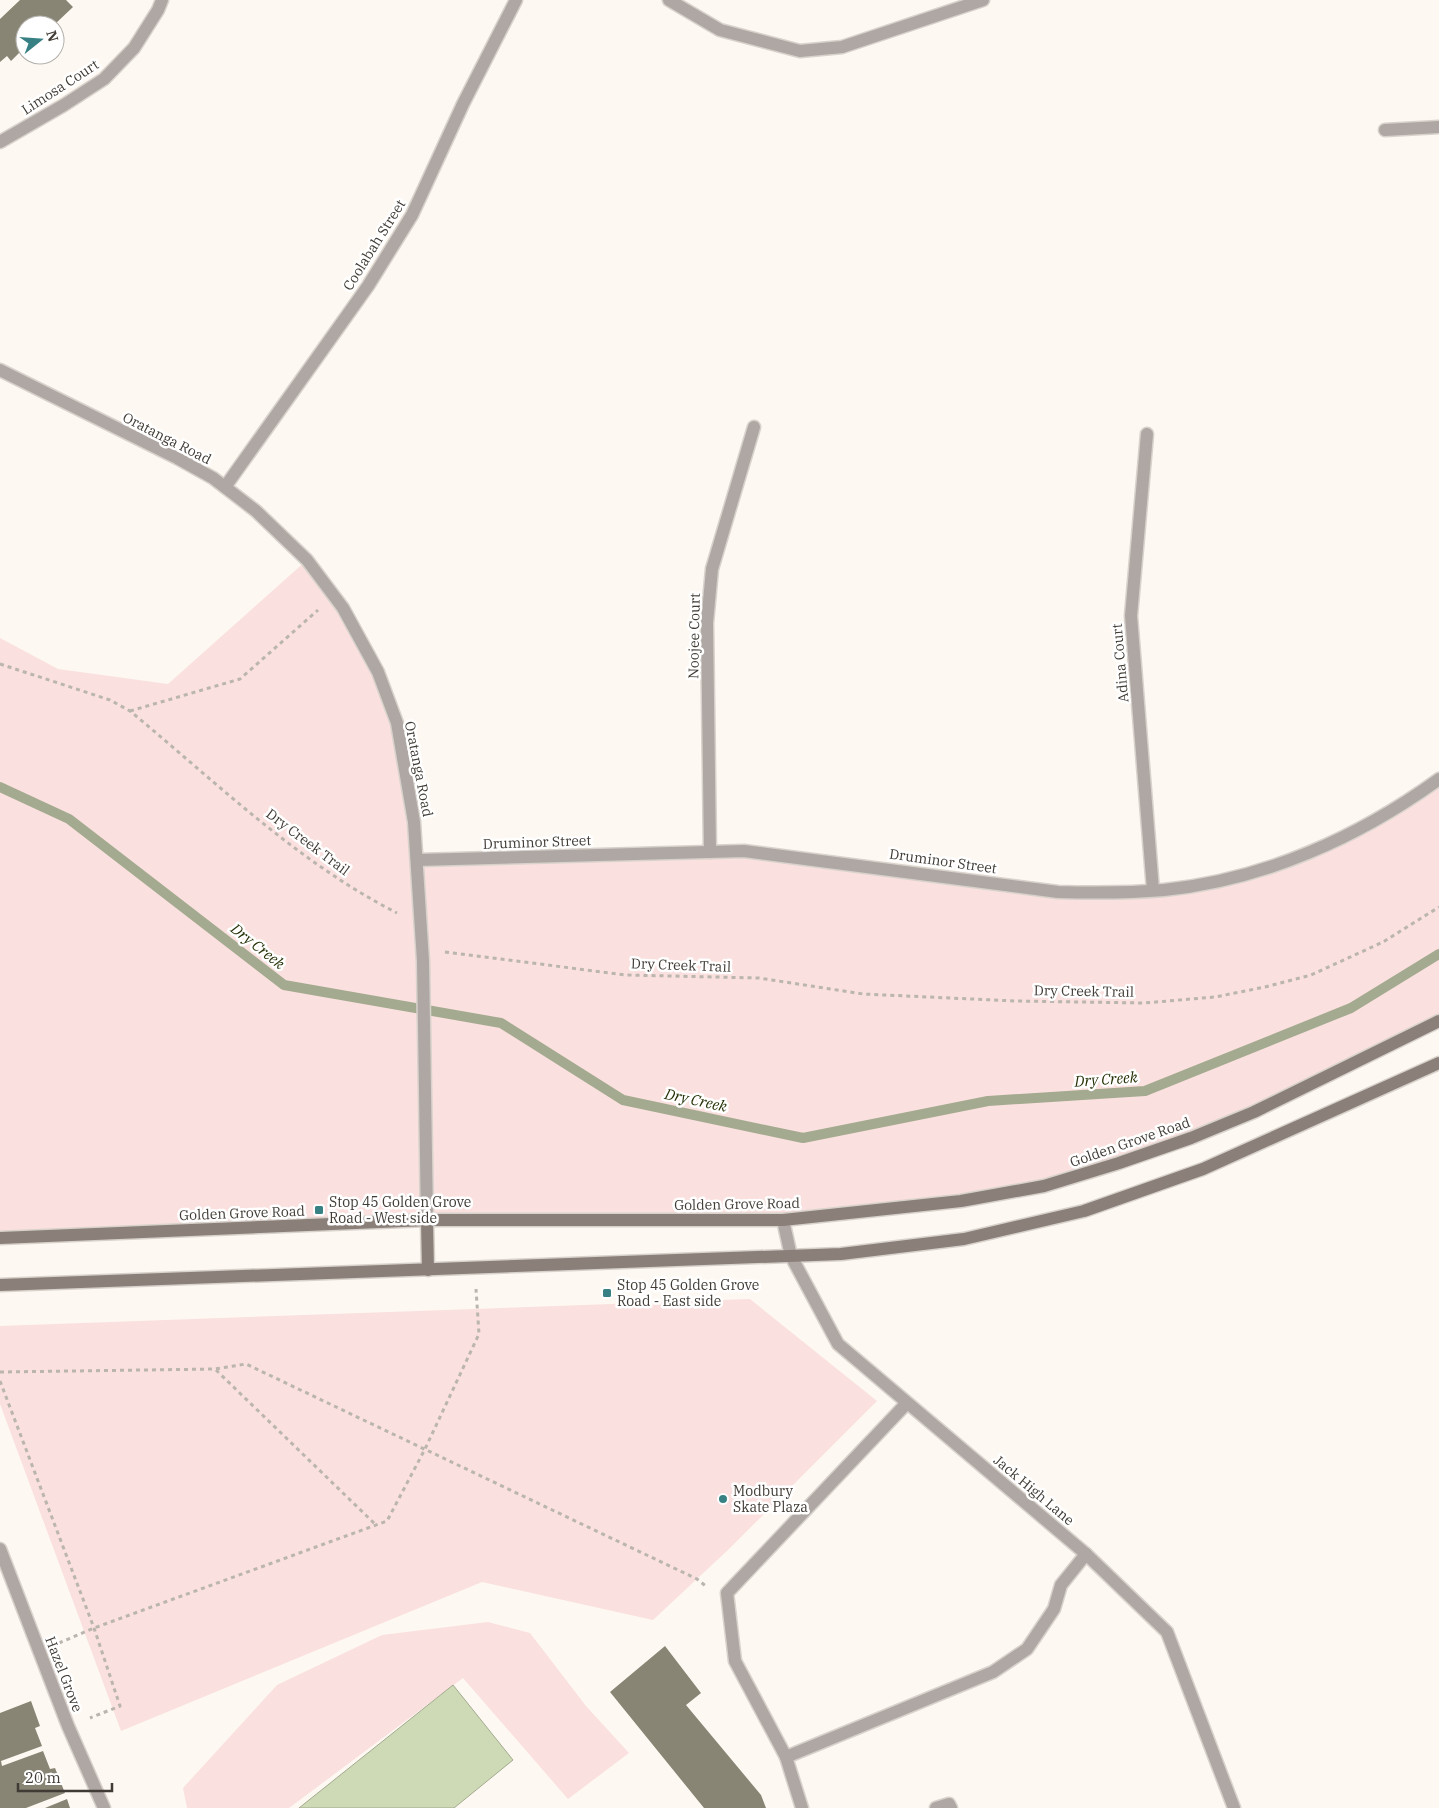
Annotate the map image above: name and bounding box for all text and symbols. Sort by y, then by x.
north arrow [15,15,65,65]
text: N [42,28,63,44]
street label: Limosa Court [18,55,102,119]
street label: Coolabah Street [339,196,409,294]
street label: Oratanga Road [120,408,215,468]
street label: Noojee Court [684,593,704,679]
street label: Adina Court [1108,623,1132,703]
street label: Oratanga Road [401,720,437,819]
street label: Dry Creek Trail [263,805,353,879]
street label: Druminor Street [483,831,592,853]
street label: Druminor Street [888,845,998,877]
water label: Dry Creek [226,918,289,973]
street label: Dry Creek Trail [631,954,731,976]
street label: Dry Creek Trail [1034,981,1134,1001]
water label: Dry Creek [1073,1067,1138,1091]
water label: Dry Creek [662,1084,729,1116]
street label: Golden Grove Road [1068,1113,1193,1171]
place label: Stop 45 Golden Grove Road - West side [329,1193,471,1227]
street label: Golden Grove Road [674,1194,801,1214]
street label: Golden Grove Road [179,1202,306,1224]
marker: Stop 45 Golden Grove Road - West side [313,1204,325,1216]
place label: Stop 45 Golden Grove Road - East side [617,1276,759,1310]
marker: Stop 45 Golden Grove Road - East side [601,1287,613,1299]
street label: Jack High Lane [990,1451,1078,1529]
place label: Modbury Skate Plaza [733,1482,808,1516]
marker: Modbury Skate Plaza [717,1493,729,1505]
street label: Hazel Grove [41,1634,87,1714]
scale bar [18,1760,111,1792]
text: 20 m [25,1768,61,1787]

